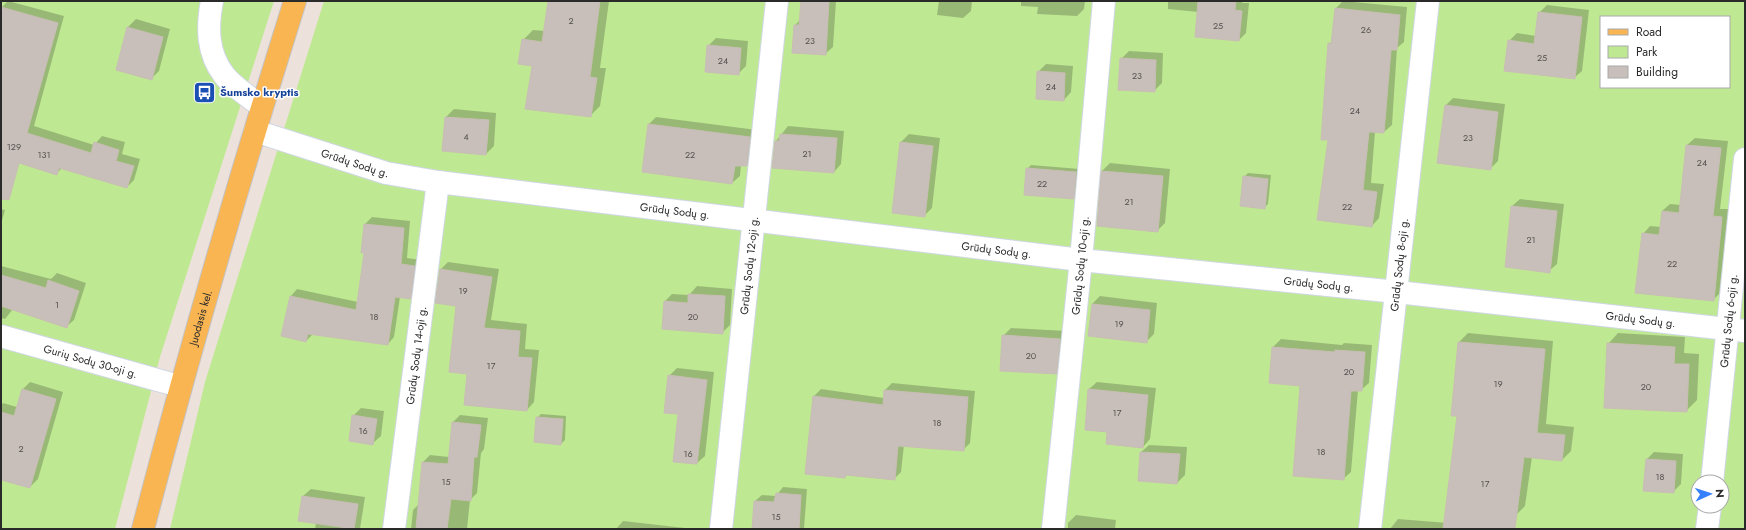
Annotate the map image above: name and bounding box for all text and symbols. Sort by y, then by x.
house number: 2 [568,14,574,27]
legend [1600,16,1730,88]
house number: 25 [1213,19,1223,32]
house number: 26 [1361,23,1371,36]
text: Road [1636,23,1662,41]
house number: 23 [805,34,815,47]
text: Park [1636,43,1658,61]
house number: 25 [1537,51,1547,64]
house number: 24 [718,54,728,67]
text: Building [1636,63,1678,81]
house number: 23 [1132,69,1142,82]
bus stop icon: Šumsko kryptis [191,79,217,105]
house number: 24 [1046,80,1056,93]
place label: Šumsko kryptis [220,84,298,100]
house number: 24 [1350,104,1360,117]
house number: 4 [463,130,469,143]
house number: 23 [1463,131,1473,144]
house number: 129 [7,140,21,153]
street label: Grūdų Sodų g. [319,145,390,181]
house number: 21 [802,147,812,160]
house number: 131 [37,148,51,161]
house number: 22 [685,148,695,161]
house number: 24 [1697,156,1707,169]
house number: 22 [1037,177,1047,190]
house number: 21 [1124,195,1134,208]
street label: Grūdų Sodų g. [639,199,711,223]
house number: 22 [1342,200,1352,213]
street label: Grūdų Sodų 12-oji g. [736,215,762,316]
street label: Grūdų Sodų 10-oji g. [1067,215,1093,316]
street label: Grūdų Sodų 8-oji g. [1386,217,1412,312]
house number: 21 [1526,233,1536,246]
street label: Grūdų Sodų g. [961,238,1033,262]
house number: 22 [1667,257,1677,270]
street label: Grūdų Sodų g. [1283,273,1355,296]
street label: Grūdų Sodų 6-oji g. [1716,273,1741,368]
house number: 19 [458,284,468,297]
street label: Juodasis kel. [184,288,216,349]
house number: 1 [55,298,59,311]
street label: Grūdų Sodų 14-oji g. [402,305,430,406]
street label: Grūdų Sodų g. [1605,307,1677,331]
house number: 18 [370,310,379,323]
house number: 20 [688,310,699,323]
house number: 19 [1114,317,1124,330]
street label: Gurių Sodų 30-oji g. [42,340,139,382]
house number: 20 [1026,349,1037,362]
house number: 17 [487,359,496,372]
house number: 20 [1344,365,1355,378]
house number: 19 [1493,377,1503,390]
house number: 20 [1641,380,1652,393]
house number: 17 [1113,406,1122,419]
house number: 18 [933,416,942,429]
house number: 16 [358,424,368,437]
house number: 2 [18,442,24,455]
house number: 18 [1317,445,1326,458]
house number: 16 [683,447,693,460]
house number: 18 [1656,470,1665,483]
north arrow [1690,474,1730,514]
house number: 15 [441,475,451,488]
house number: 17 [1481,477,1490,490]
text: N [1712,489,1728,498]
house number: 15 [771,510,781,523]

